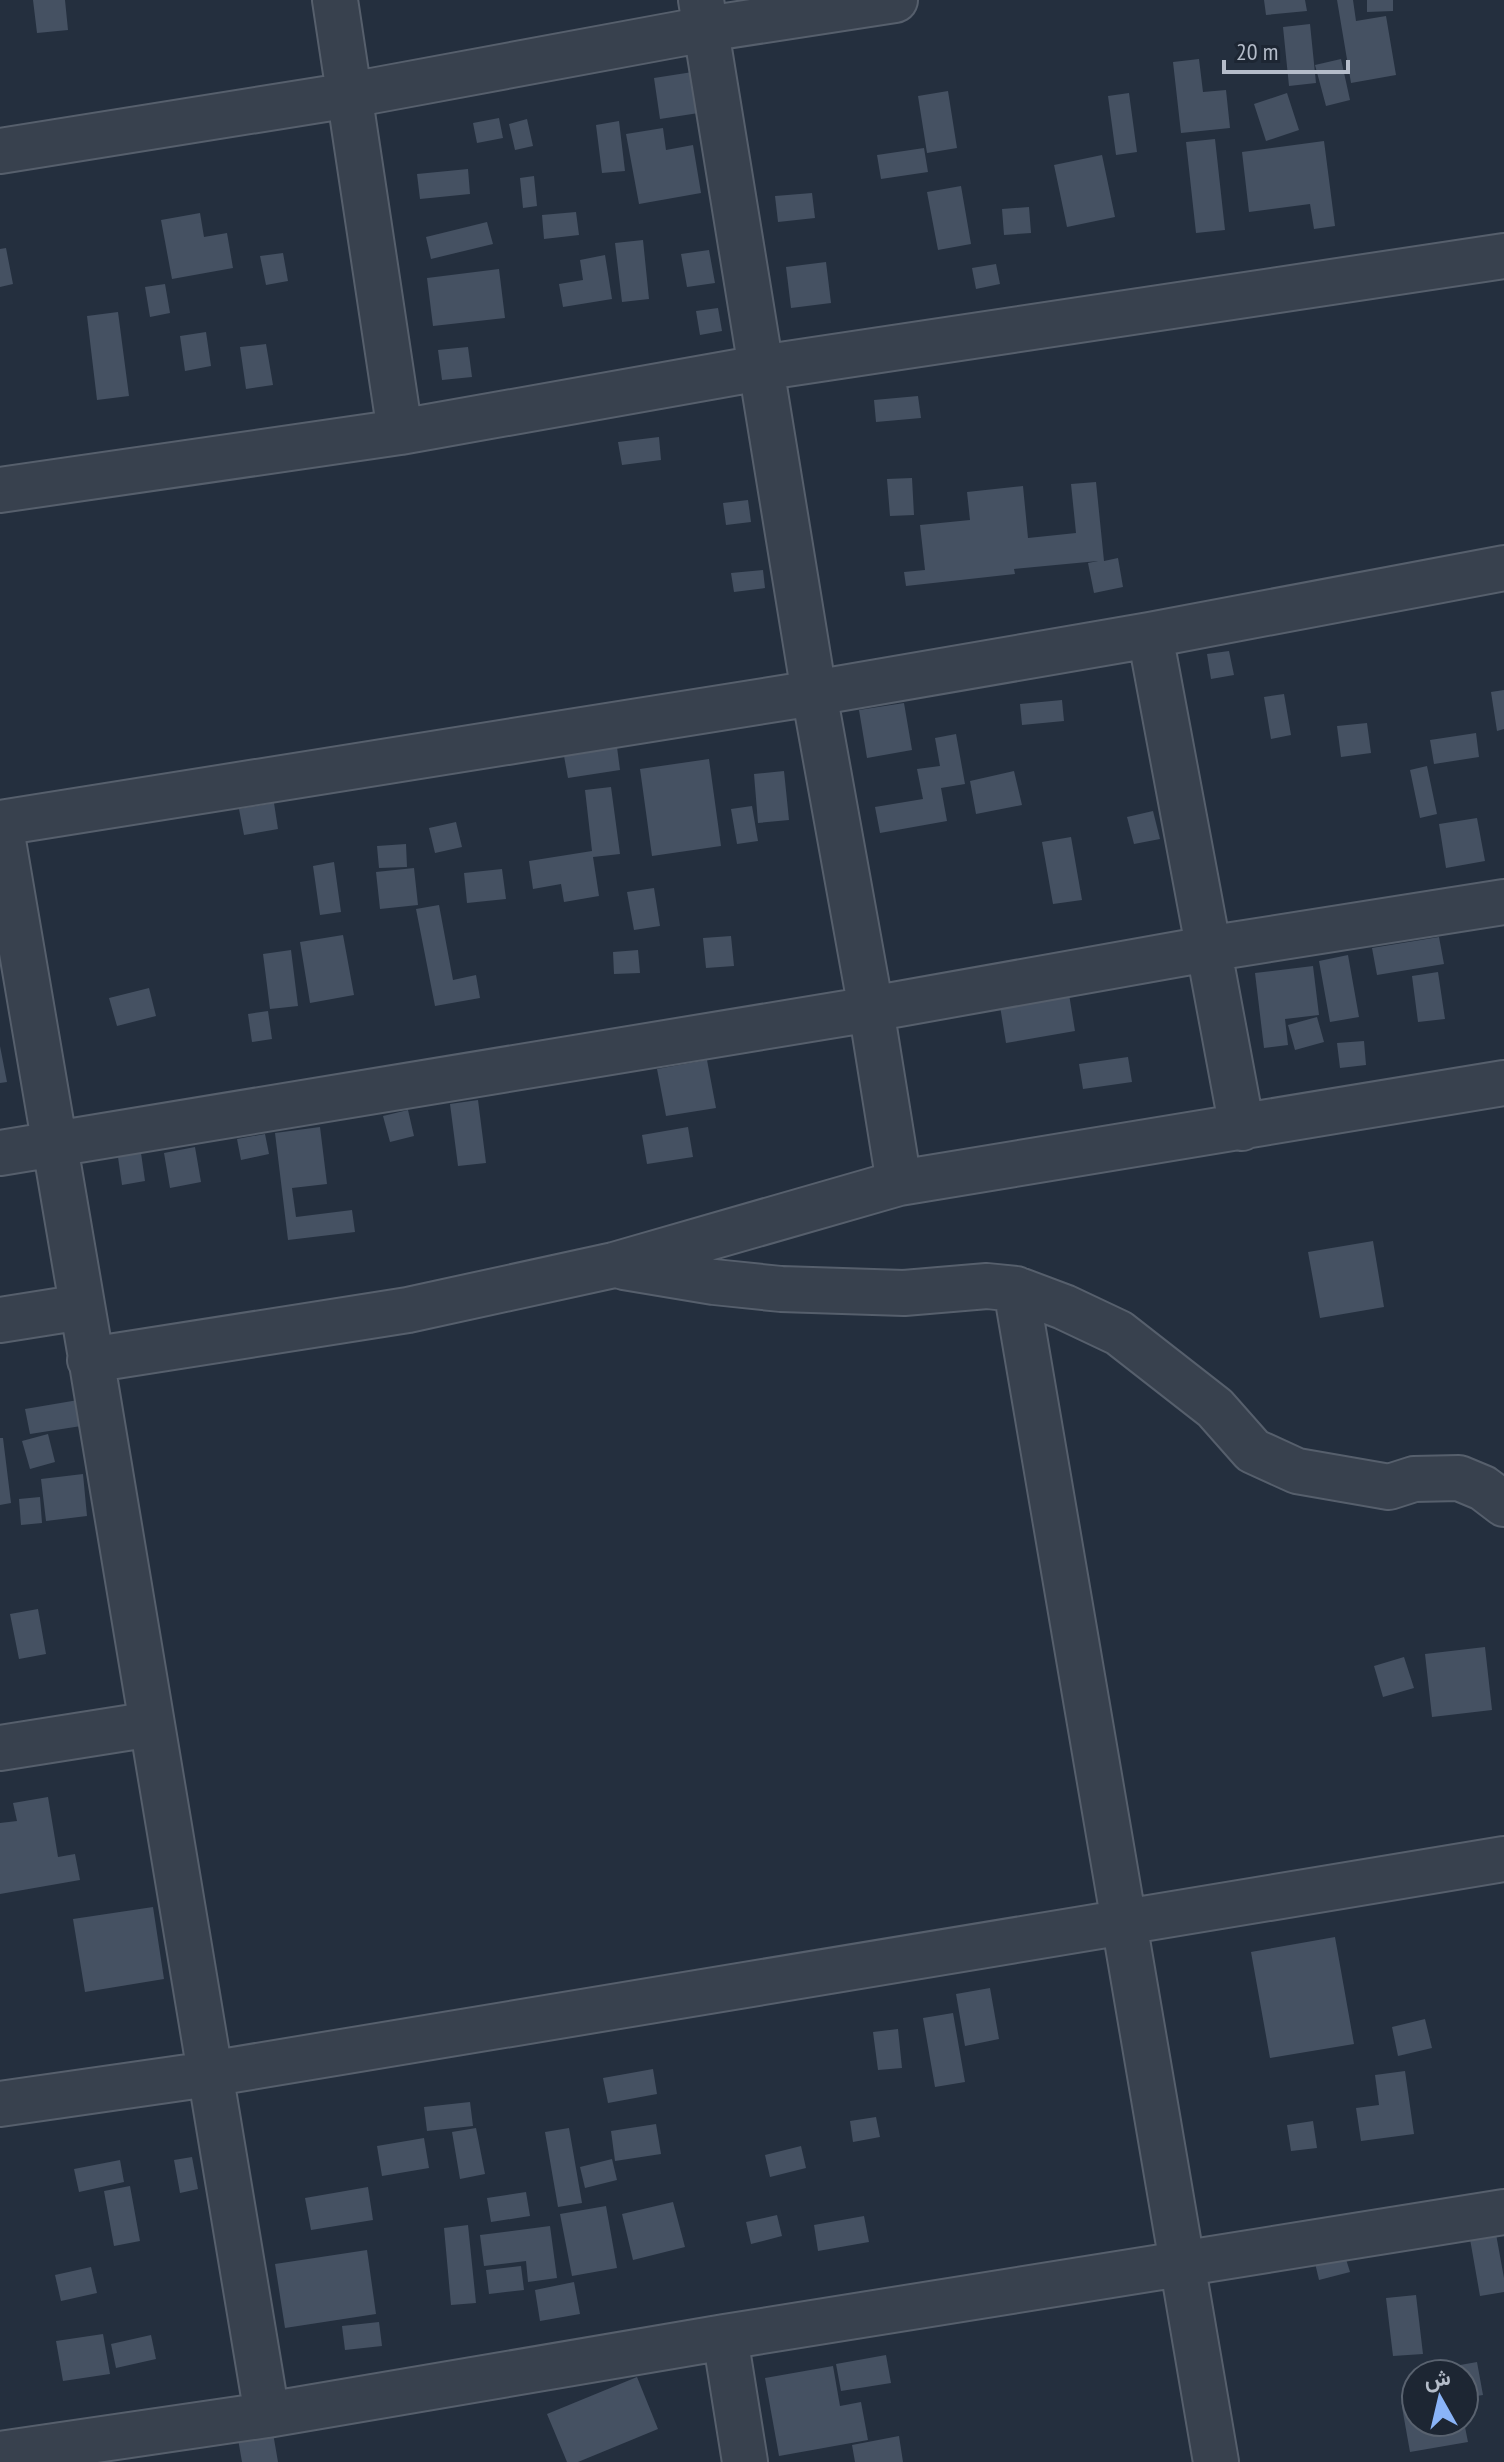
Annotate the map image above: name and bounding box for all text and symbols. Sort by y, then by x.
scale bar [1224,24,1348,74]
text: 20 m [1236,36,1278,67]
north arrow [1400,2358,1480,2438]
text: ش [1422,2362,1452,2394]

